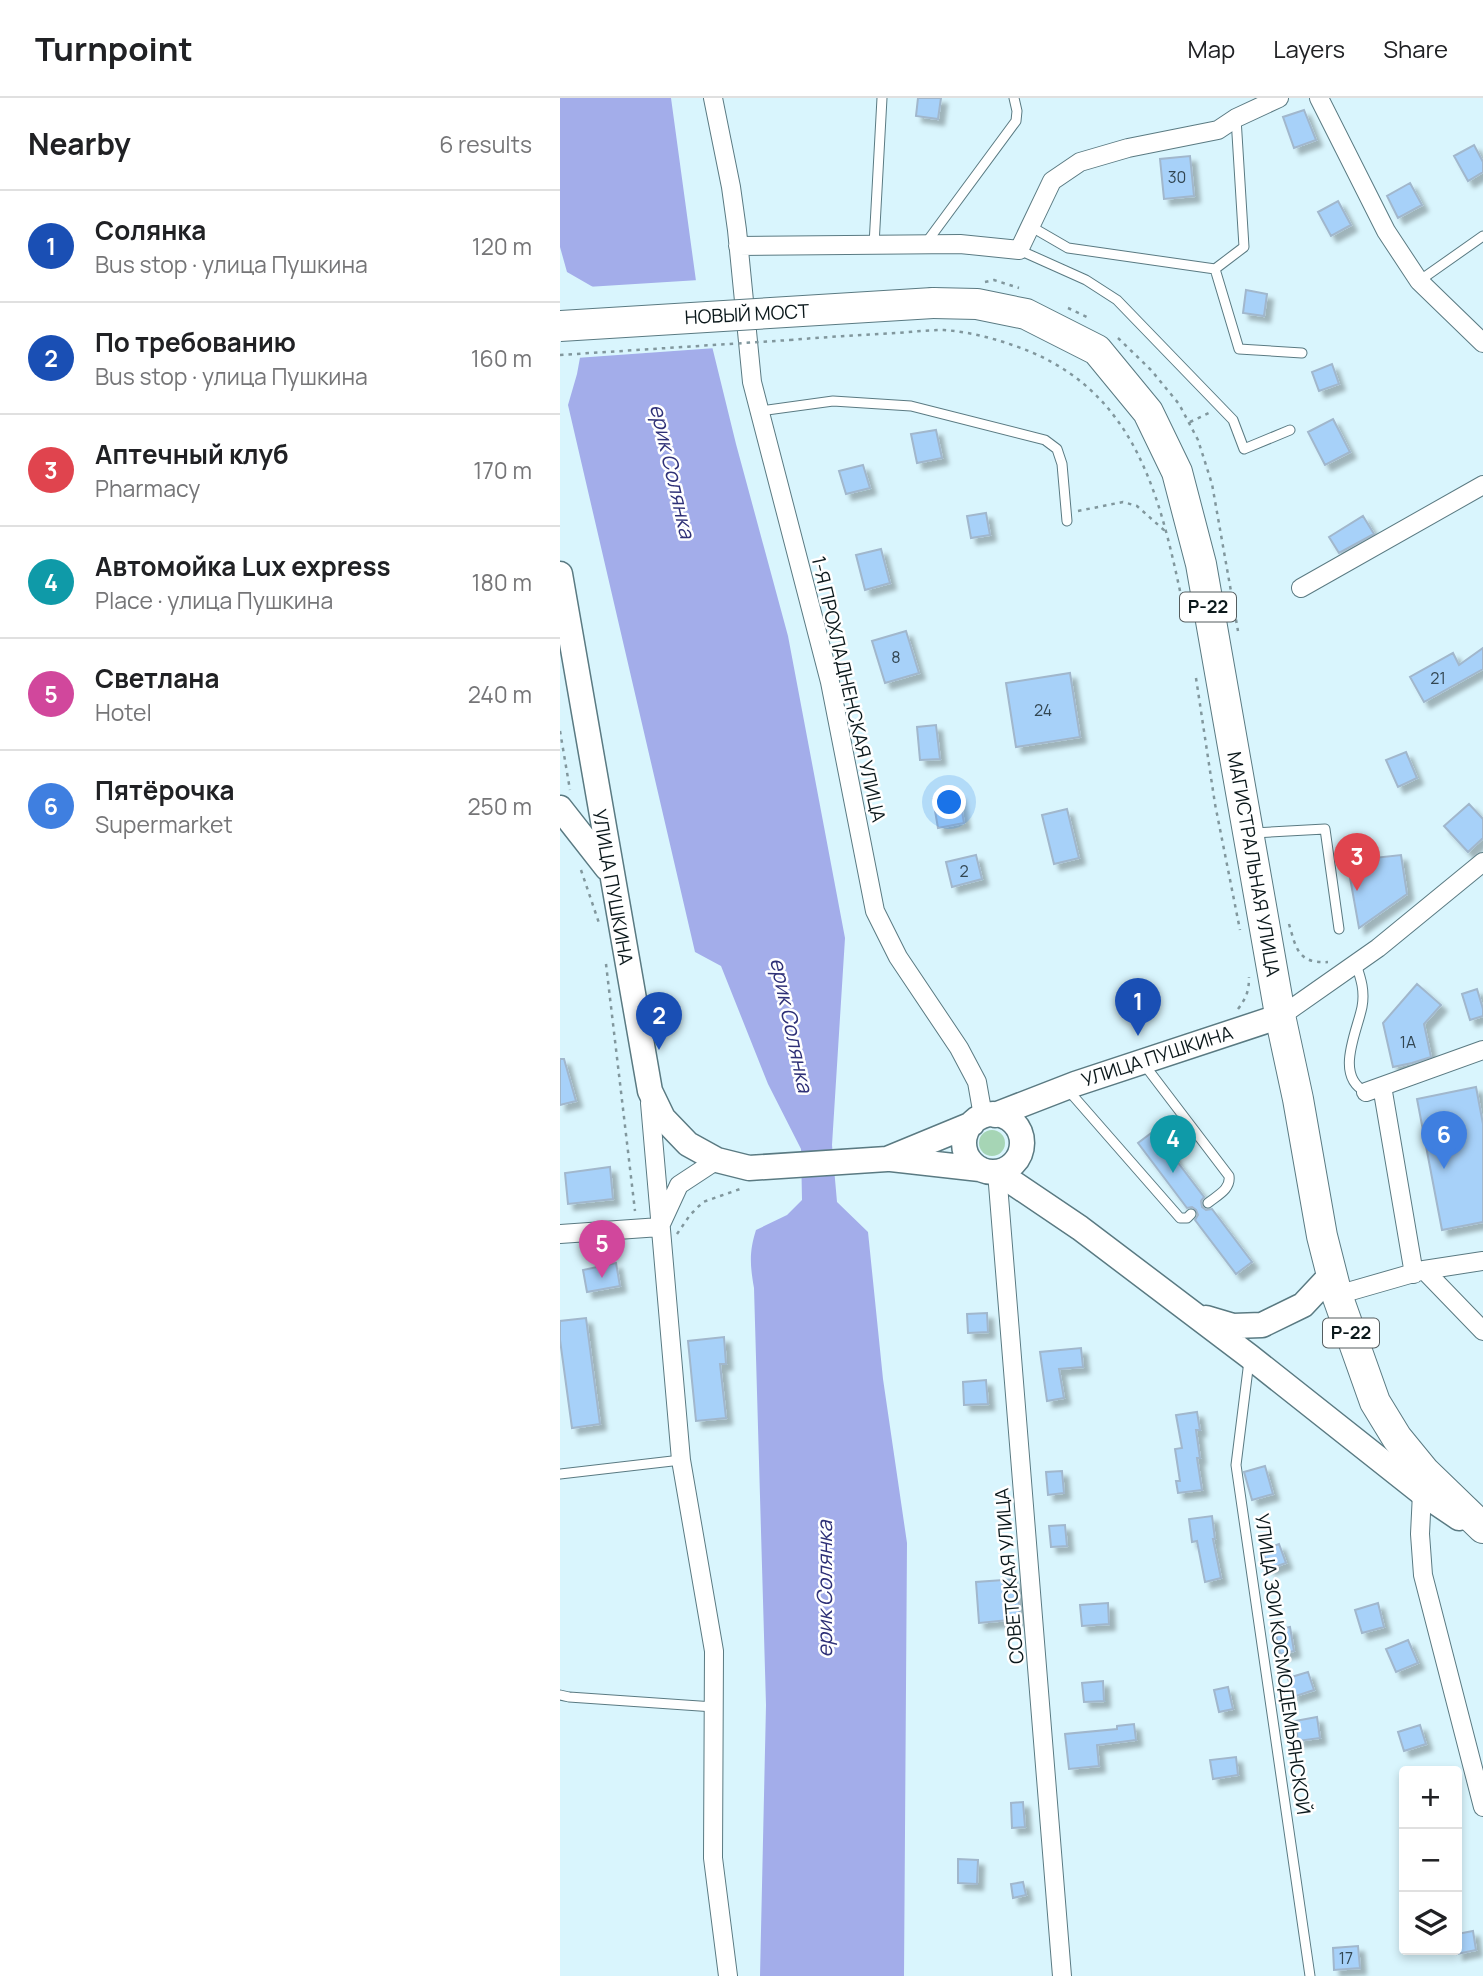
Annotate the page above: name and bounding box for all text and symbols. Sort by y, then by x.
text: Turnpoint [35,26,193,71]
text: Map [1188,32,1235,65]
text: Layers [1273,32,1345,65]
text: Share [1383,32,1448,65]
text: Nearby [28,123,131,164]
text: 6 results [439,128,532,160]
house number: 30 [1168,166,1186,188]
text: Солянка [95,212,206,248]
text: 1 [46,230,56,262]
text: 120 m [472,230,532,262]
text: Bus stop · улица Пушкина [95,248,368,280]
street label: НОВЫЙ МОСТ [684,298,811,330]
text: По требованию [95,324,296,360]
text: 2 [44,342,58,374]
text: 160 m [471,342,532,374]
text: Bus stop · улица Пушкина [95,360,368,392]
water label: ерик Солянка [644,401,702,542]
text: Аптечный клуб [95,436,289,472]
text: 3 [44,454,58,486]
text: 170 m [473,454,532,486]
text: Pharmacy [95,472,200,504]
text: Автомойка Lux express [95,548,391,584]
street label: 1-Я ПРОХЛАДНЕНСКАЯ УЛИЦА [806,554,892,824]
text: 4 [44,566,58,598]
text: 180 m [472,566,532,598]
text: Place · улица Пушкина [95,584,333,616]
road number: Р-22 [1180,592,1236,622]
house number: 8 [891,646,901,668]
text: Светлана [95,660,219,696]
house number: 21 [1430,667,1446,689]
text: 5 [44,678,58,710]
text: 240 m [468,678,532,710]
text: Hotel [95,696,152,728]
house number: 24 [1034,699,1052,721]
street label: МАГИСТРАЛЬНАЯ УЛИЦА [1221,749,1287,979]
text: Пятёрочка [95,772,234,808]
your location [932,785,966,819]
text: 6 [44,790,58,822]
text: 250 m [467,790,532,822]
street label: УЛИЦА ПУШКИНА [586,807,640,967]
text: Supermarket [95,808,233,840]
pin: 3 [1334,833,1380,891]
house number: 2 [959,860,969,882]
water label: ерик Солянка [764,955,820,1096]
pin: 1 [1115,978,1161,1036]
pin: 2 [636,992,682,1050]
street label: УЛИЦА ПУШКИНА [1078,1019,1236,1093]
house number: 1А [1400,1031,1416,1053]
pin: 6 [1421,1111,1467,1169]
pin: 4 [1150,1115,1196,1173]
pin: 5 [579,1220,625,1278]
road number: Р-22 [1323,1318,1379,1348]
street label: СОВЕТСКАЯ УЛИЦА [988,1487,1030,1665]
street label: УЛИЦА ЗОИ КОСМОДЕМЬЯНСКОЙ [1249,1512,1317,1816]
water label: ерик Солянка [810,1519,838,1657]
map controls [1399,1766,1462,1955]
button: + [1399,1766,1462,1829]
button: − [1399,1829,1462,1892]
button: layers [1399,1892,1462,1955]
house number: 17 [1339,1947,1353,1969]

